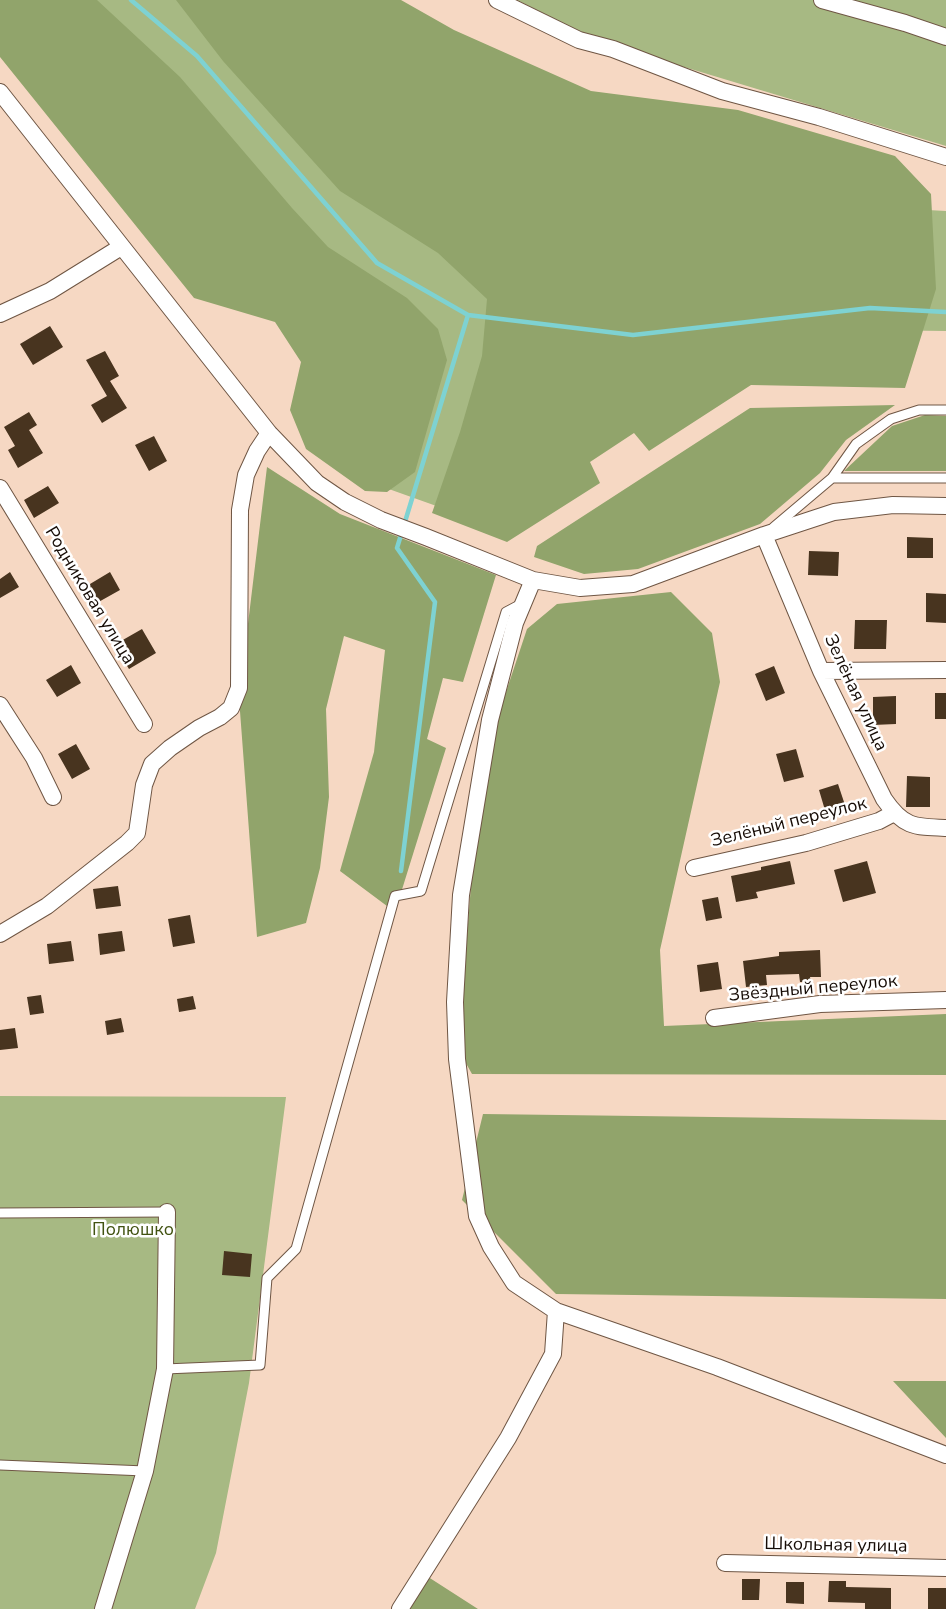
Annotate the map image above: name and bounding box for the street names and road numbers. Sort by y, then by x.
street label: Родниковая улица [39,523,139,669]
street label: Зелёная улица [819,631,891,755]
street label: Зелёный переулок [709,793,869,853]
street label: Звёздный переулок [728,971,898,1007]
street label: Школьная улица [764,1534,908,1558]

